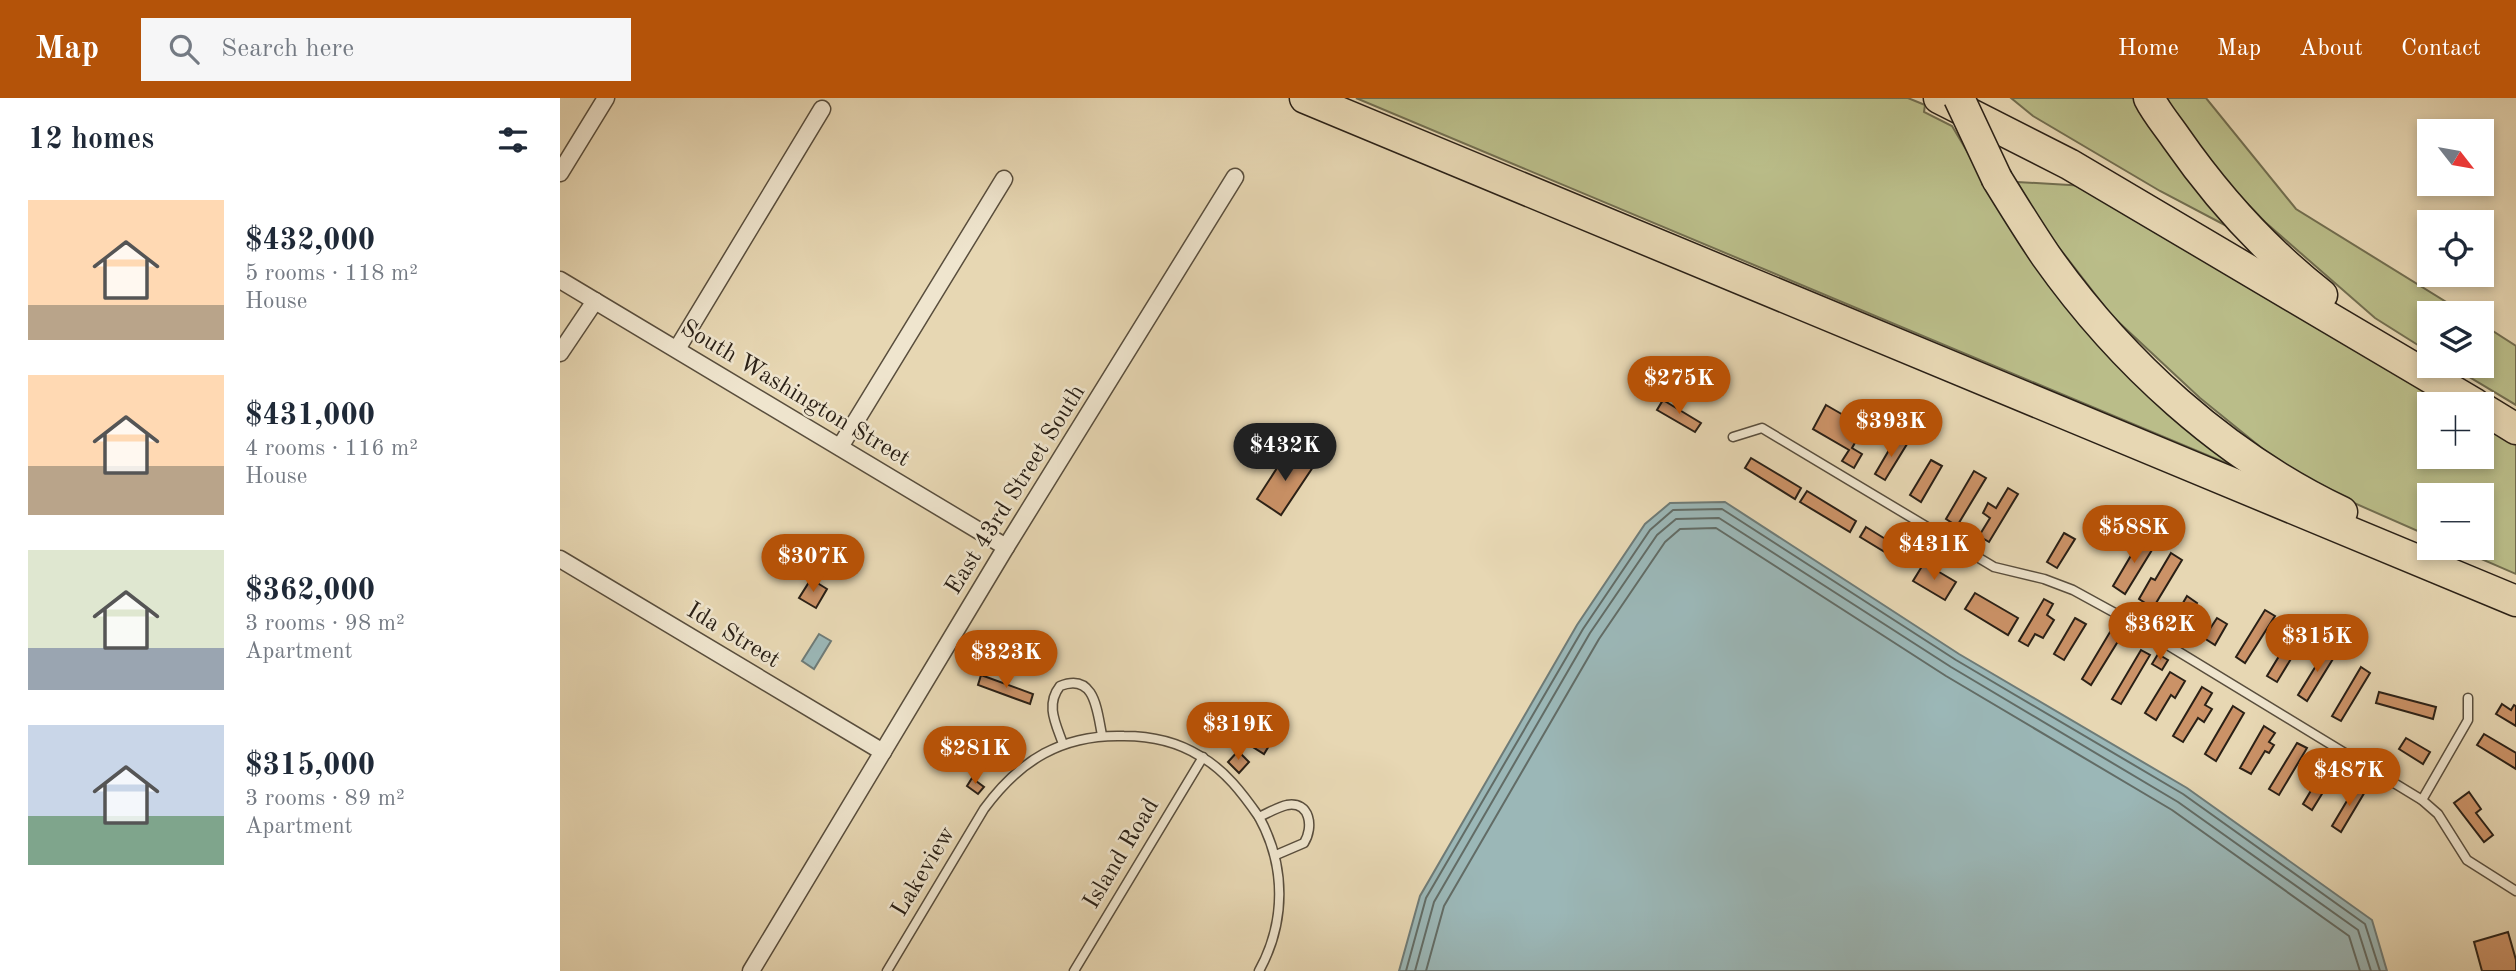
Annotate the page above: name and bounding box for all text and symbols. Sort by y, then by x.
search box [141,18,631,81]
icon: search [165,30,203,68]
text: Map [35,33,99,66]
text: Search here [221,36,354,62]
text: Home [2118,37,2179,61]
text: Map [2217,37,2261,61]
text: About [2299,37,2363,61]
text: Contact [2401,37,2481,61]
north arrow [2417,119,2494,196]
map controls [2417,119,2494,560]
icon: filters [494,121,532,159]
text: 12 homes [28,125,154,155]
button: locate [2417,210,2494,287]
text: $432,000 [245,226,375,256]
icon: home [84,228,168,312]
text: 5 rooms · 118 m² [245,262,418,285]
text: House [245,290,307,313]
button: layers [2417,301,2494,378]
street label: South Washington Street [676,316,914,472]
pin: $275K [1630,356,1728,416]
text: $275K [1643,367,1715,390]
street label: East 43rd Street South [942,381,1090,599]
button: + [2417,392,2494,469]
pin: $393K [1842,400,1940,459]
text: $431,000 [245,401,375,431]
icon: home [84,403,168,487]
text: $393K [1855,410,1927,433]
pin: $432K [1236,424,1334,483]
text: $432K [1249,434,1321,457]
text: 4 rooms · 116 m² [245,437,418,460]
text: House [245,465,307,488]
button: − [2417,483,2494,560]
pin: $588K [2085,505,2183,565]
text: $588K [2098,516,2170,539]
pin: $431K [1885,522,1983,582]
text: $431K [1898,533,1970,556]
pin: $307K [764,534,862,594]
text: $307K [777,545,849,568]
text: $362,000 [245,576,375,606]
icon: home [84,578,168,662]
street label: Ida Street [682,599,784,673]
pin: $362K [2111,602,2209,662]
text: 3 rooms · 98 m² [245,612,405,635]
text: $362K [2124,613,2196,636]
pin: $315K [2268,614,2366,674]
text: $315K [2281,625,2353,648]
pin: $323K [957,630,1055,690]
text: Apartment [245,640,353,663]
text: $323K [970,641,1042,664]
pin: $319K [1189,702,1287,762]
text: $319K [1202,713,1274,736]
pin: $281K [926,726,1024,786]
text: $281K [939,737,1011,760]
pin: $487K [2300,748,2398,808]
text: $315,000 [245,751,375,781]
icon: home [84,753,168,837]
text: $487K [2313,759,2385,782]
text: 3 rooms · 89 m² [245,787,405,810]
street label: Island Road [1080,795,1164,913]
text: Apartment [245,815,353,838]
street label: Lakeview [888,823,960,921]

